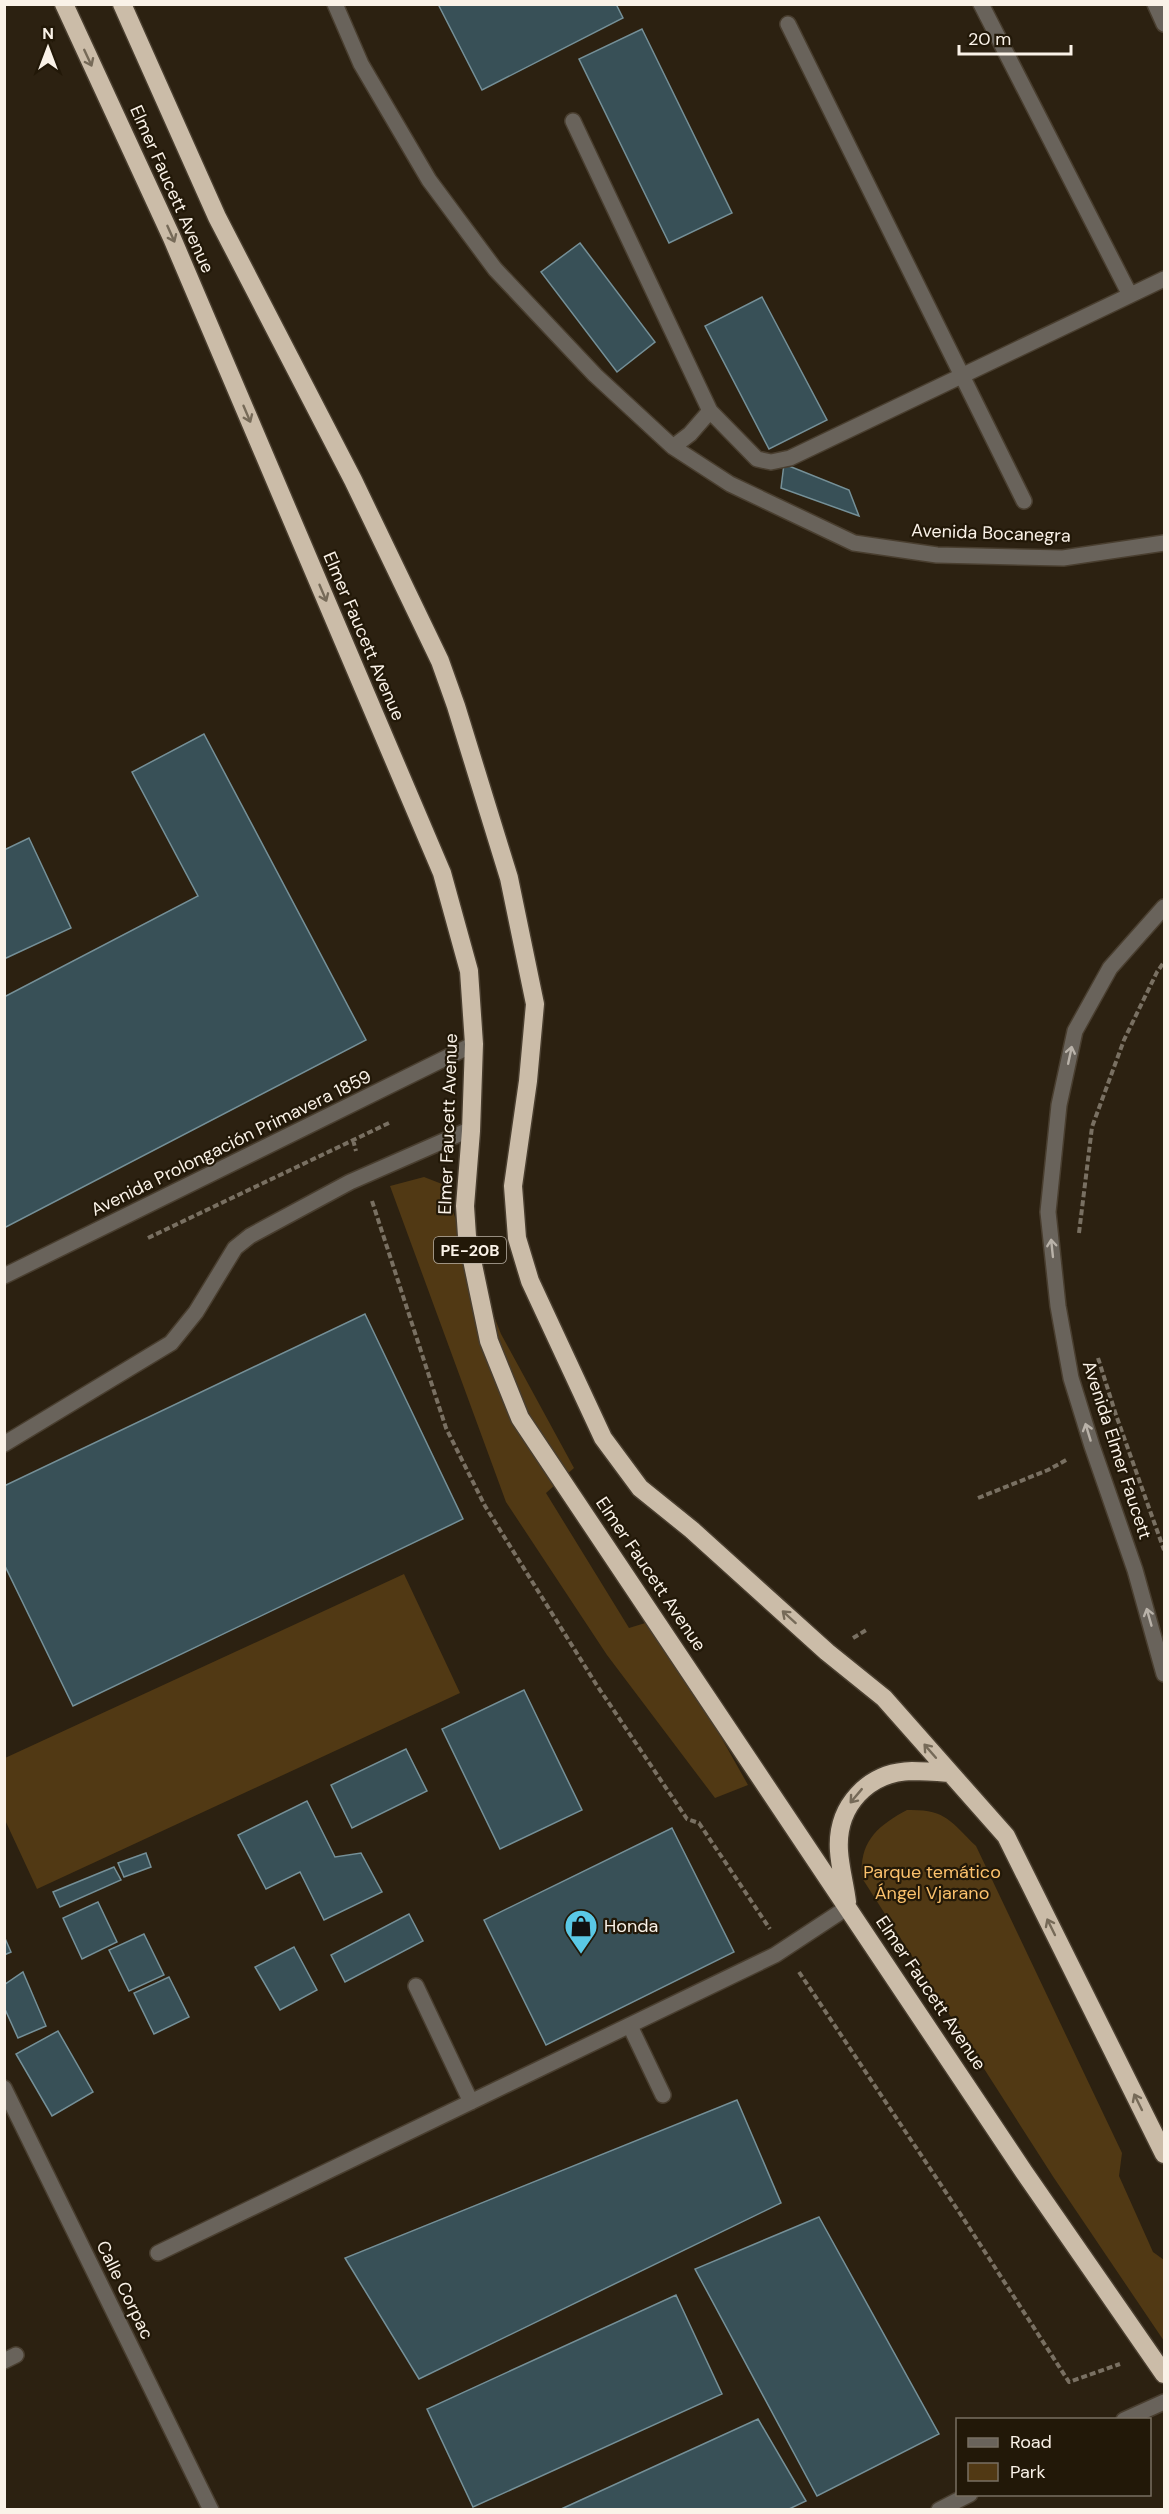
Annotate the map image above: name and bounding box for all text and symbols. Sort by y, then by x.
north arrow [18,18,78,78]
scale bar [959,18,1072,56]
text: N [42,23,54,44]
text: 20 m [968,27,1011,51]
one-way arrow [83,48,95,66]
street label: Elmer Faucett Avenue [124,101,220,277]
one-way arrow [165,225,177,243]
one-way arrow [242,404,253,422]
street label: Avenida Bocanegra [911,518,1071,548]
street label: Elmer Faucett Avenue [318,548,410,724]
one-way arrow [318,584,329,602]
street label: Elmer Faucett Avenue [433,1033,463,1215]
one-way arrow [1065,1046,1076,1065]
street label: Avenida Prolongación Primavera 1859 [87,1064,375,1222]
road number: PE-20B [434,1237,506,1263]
one-way arrow [1046,1239,1057,1259]
street label: Avenida Elmer Faucett [1077,1358,1157,1542]
one-way arrow [1082,1423,1093,1442]
street label: Elmer Faucett Avenue [590,1492,712,1656]
one-way arrow [1143,1608,1154,1627]
one-way arrow [781,1610,796,1624]
one-way arrow [923,1744,937,1759]
one-way arrow [850,1788,863,1804]
park label: Parque temático Ángel Vjarano [863,1860,1001,1905]
shop icon: Honda [563,1908,599,1955]
street label: Elmer Faucett Avenue [870,1911,992,2075]
place label: Honda [604,1914,658,1938]
one-way arrow [1045,1919,1057,1937]
one-way arrow [1132,2093,1144,2111]
street label: Calle Corpac [91,2236,159,2344]
legend [956,2418,1151,2496]
text: Road [1010,2430,1052,2454]
text: Park [1010,2460,1046,2484]

